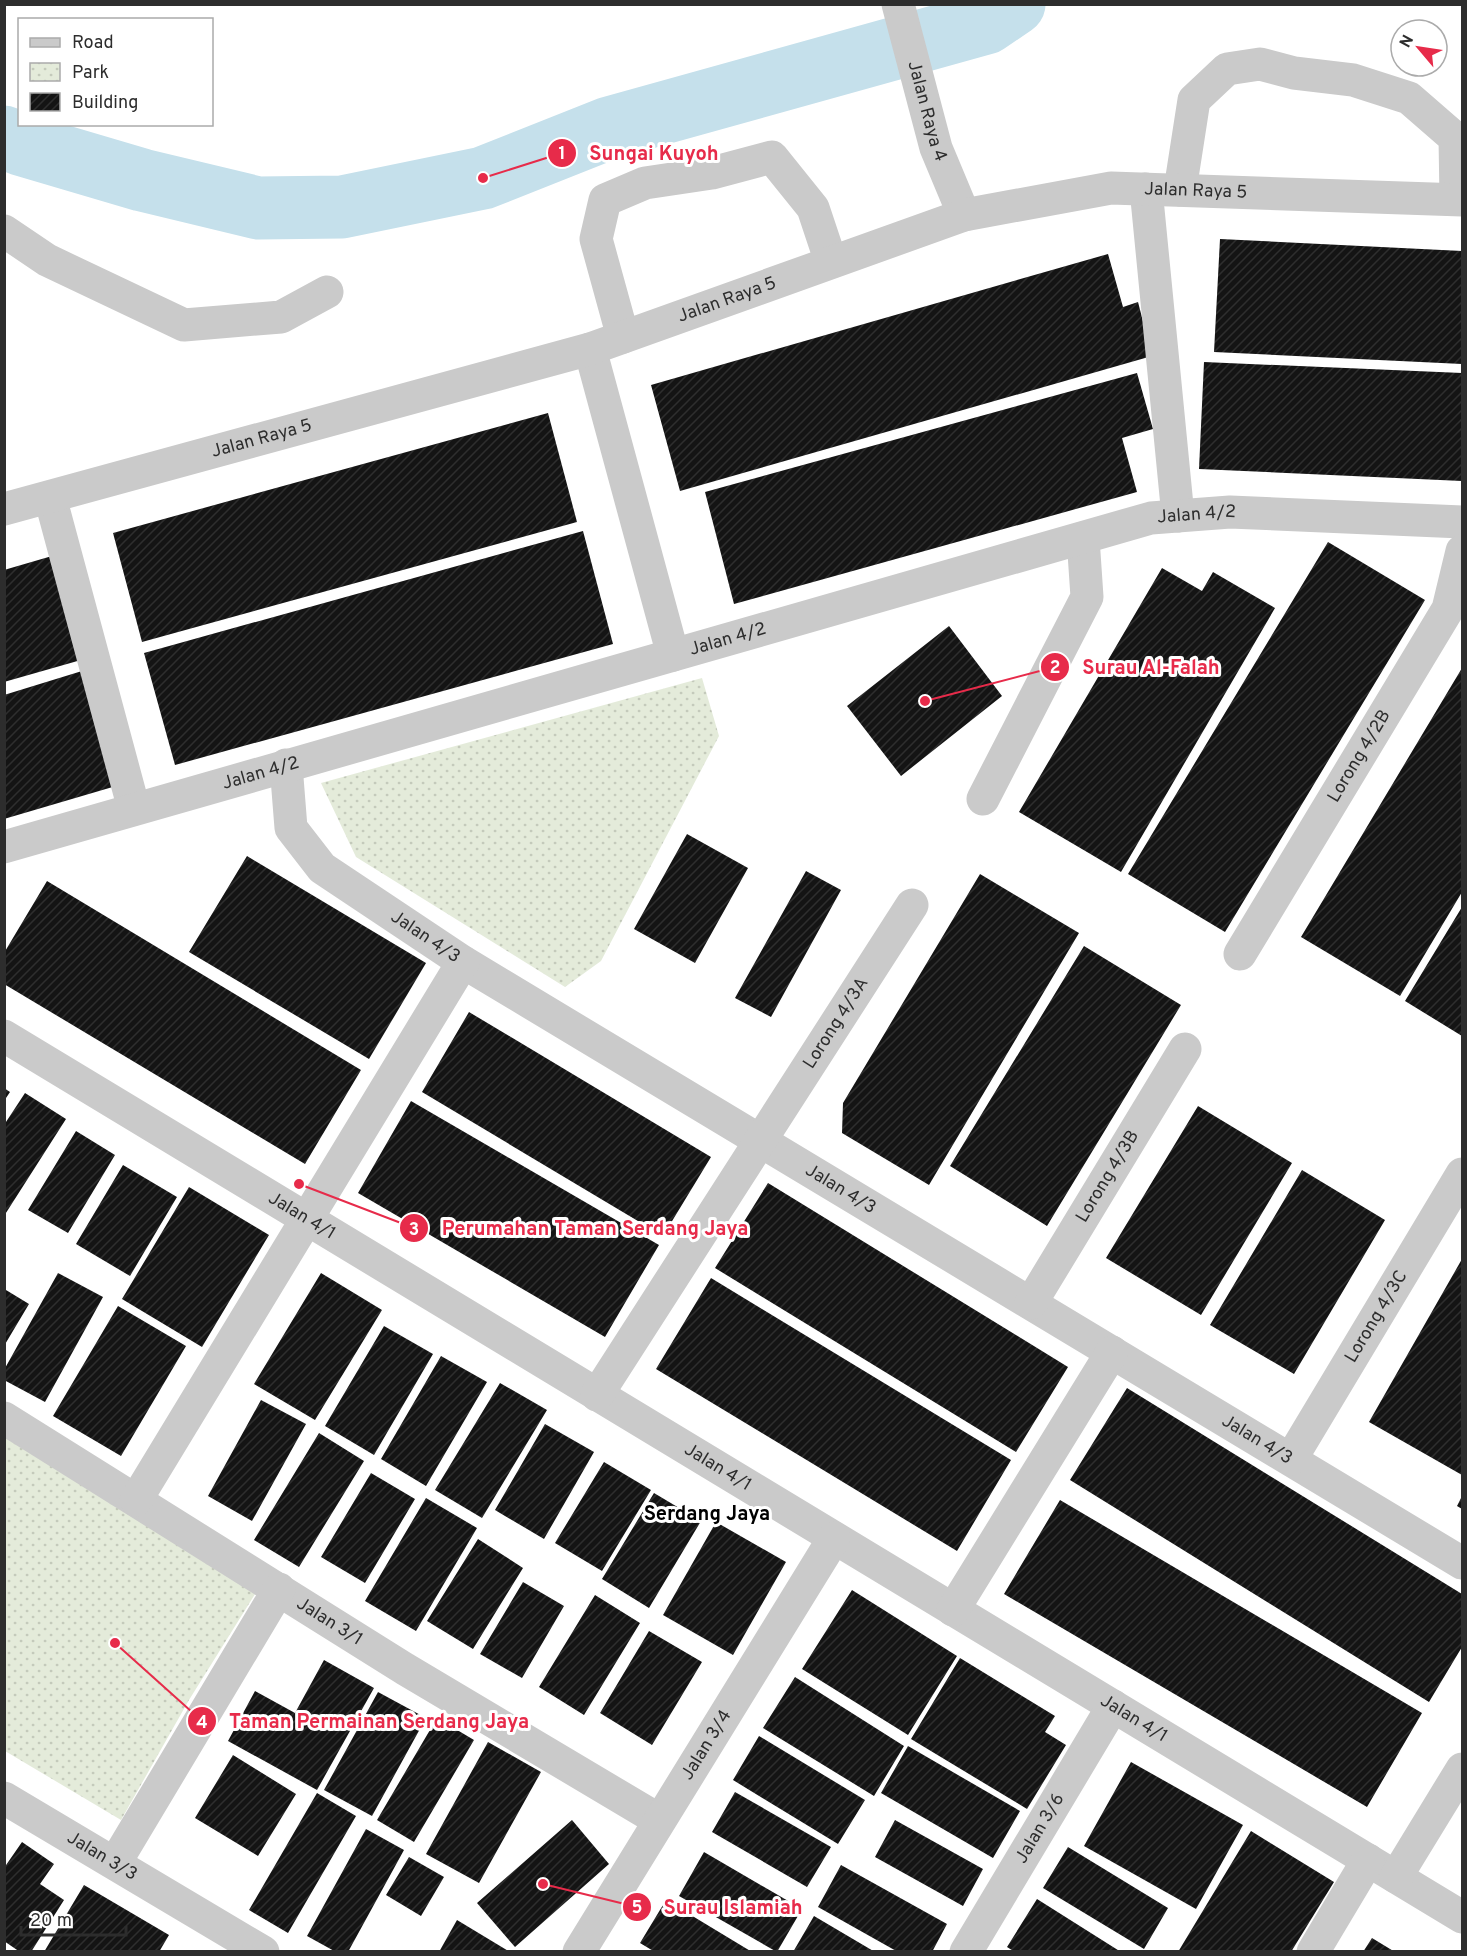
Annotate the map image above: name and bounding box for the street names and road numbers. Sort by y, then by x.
street label: Jalan Raya 4 [902,58,952,165]
street label: Jalan Raya 5 [1144,178,1248,204]
street label: Jalan Raya 5 [674,272,780,328]
street label: Jalan Raya 5 [209,414,314,463]
street label: Jalan 4/2 [1156,500,1237,529]
street label: Jalan 4/2 [687,617,769,661]
street label: Lorong 4/2B [1323,706,1396,807]
street label: Jalan 4/2 [219,751,302,795]
street label: Jalan 4/3 [386,905,465,968]
street label: Lorong 4/3A [798,973,874,1073]
street label: Lorong 4/3B [1071,1126,1145,1227]
street label: Jalan 4/3 [801,1159,880,1219]
street label: Jalan 4/1 [264,1187,340,1245]
street label: Lorong 4/3C [1340,1266,1413,1367]
street label: Jalan 4/3 [1217,1410,1297,1470]
street label: Jalan 4/1 [680,1438,756,1497]
street label: Jalan 3/1 [292,1592,367,1651]
street label: Jalan 4/1 [1096,1689,1172,1748]
street label: Jalan 3/4 [676,1706,737,1785]
street label: Jalan 3/6 [1010,1789,1070,1868]
street label: Jalan 3/3 [63,1826,141,1886]

